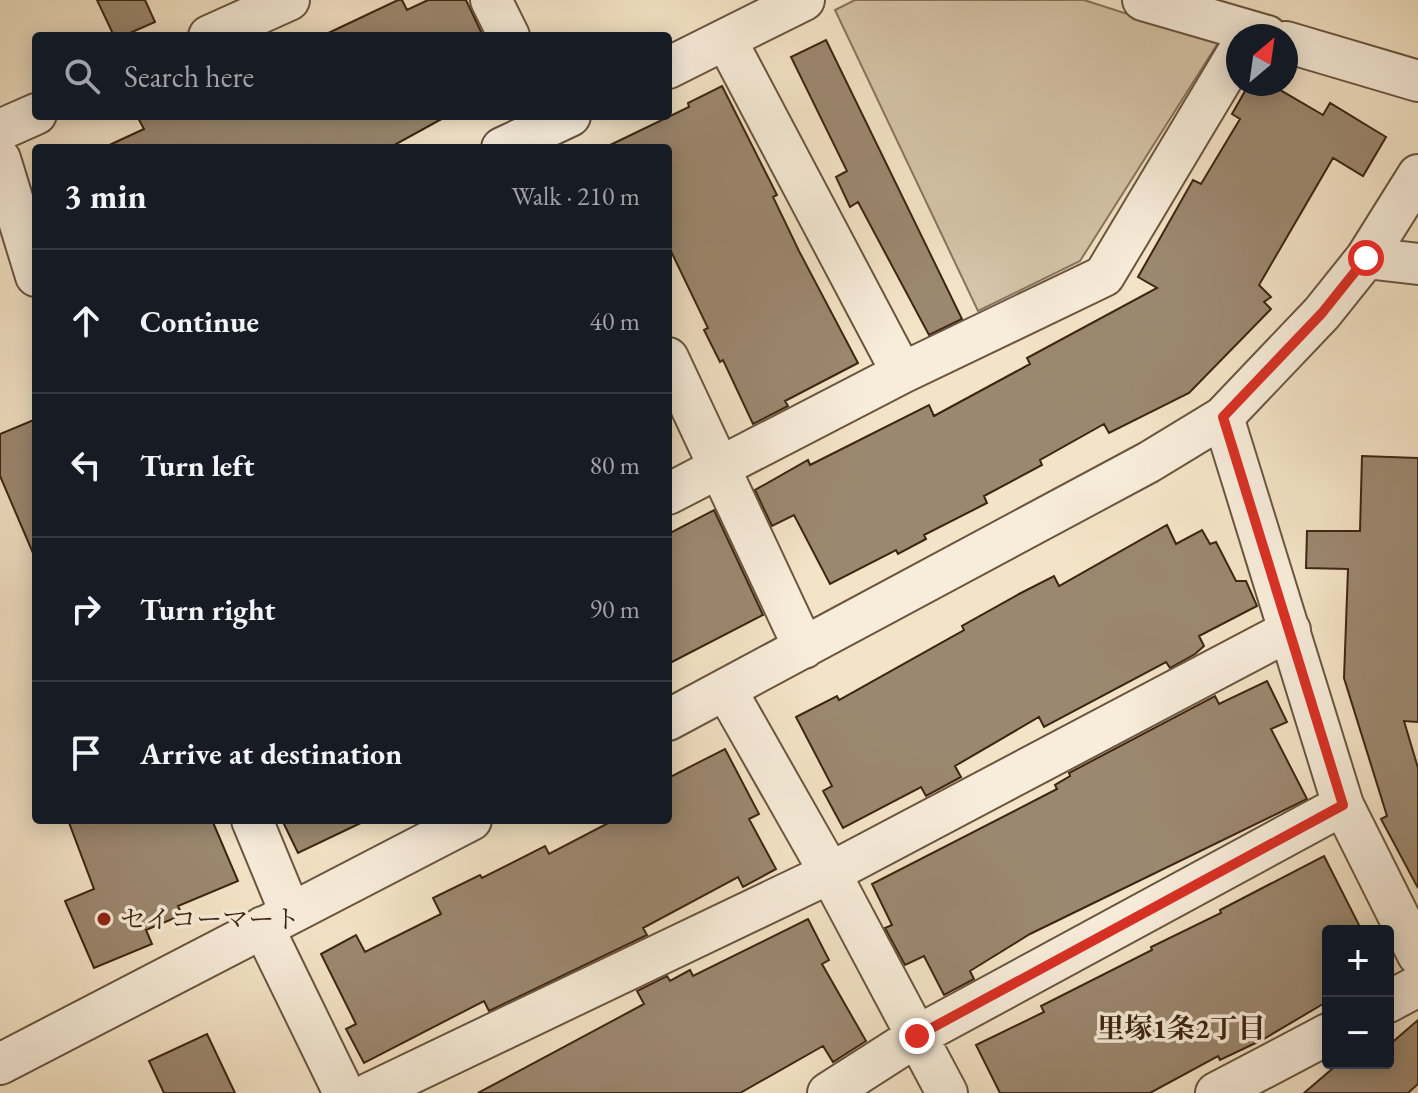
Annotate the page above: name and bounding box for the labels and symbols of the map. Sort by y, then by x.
north arrow [1226,24,1298,96]
route start [1348,240,1384,276]
place label: セイコーマート [120,902,300,936]
marker: セイコーマート [95,910,113,928]
district label: 里塚1条2丁目 [1096,1010,1266,1046]
route end [899,1018,935,1054]

